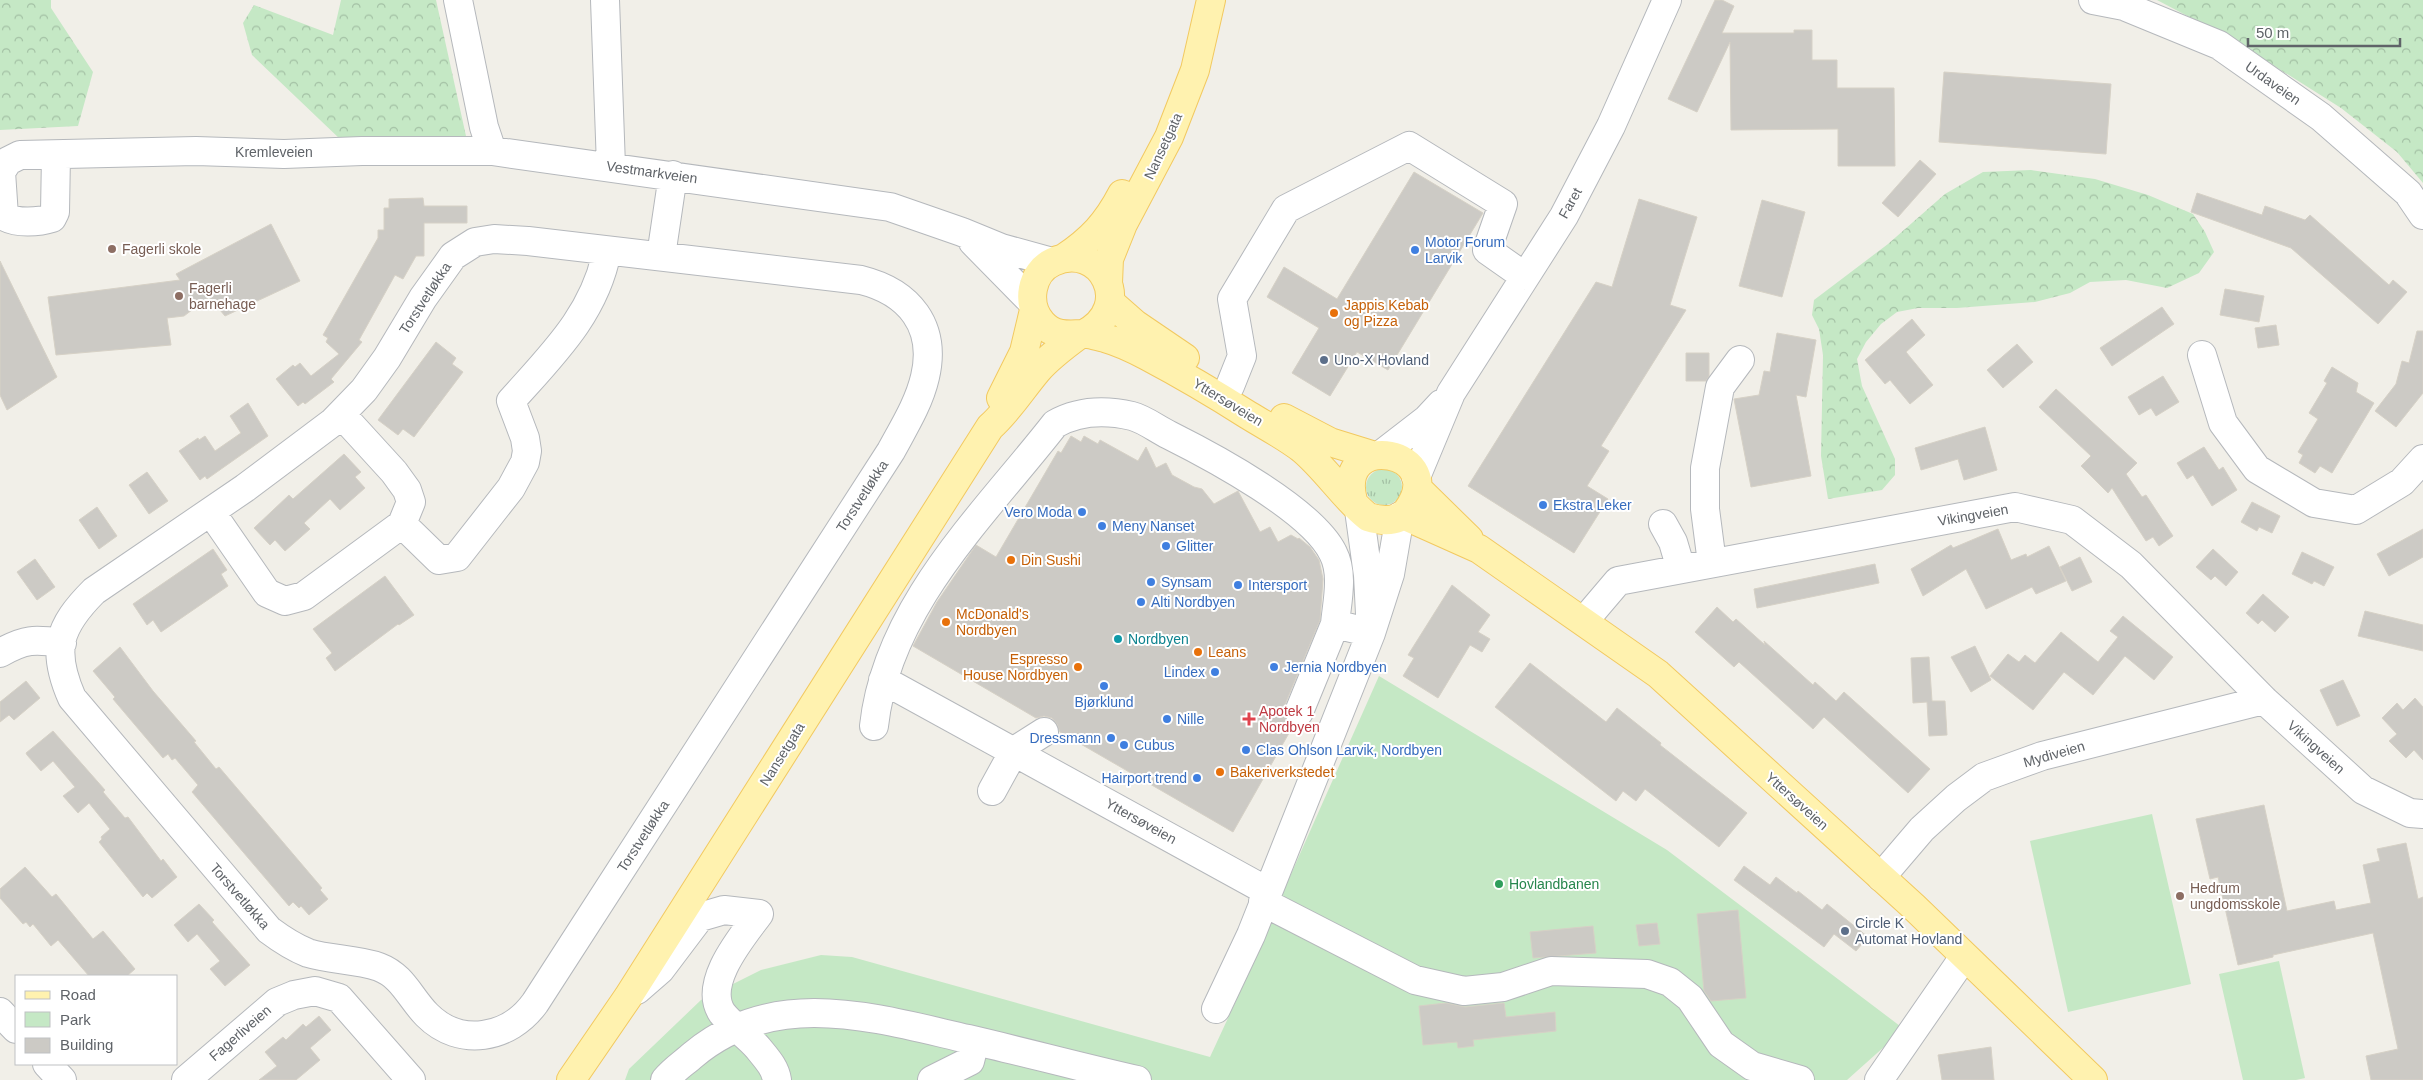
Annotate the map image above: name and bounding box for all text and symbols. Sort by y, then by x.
scale bar [2248,15,2400,47]
text: 50 m [2256,24,2289,41]
street label: Urdaveien [2242,58,2304,108]
street label: Nansetgata [1141,110,1185,182]
street label: Kremleveien [235,144,313,160]
street label: Vestmarkveien [605,158,699,186]
street label: Faret [1555,185,1585,221]
place label: Motor Forum Larvik [1425,234,1505,266]
place label: Fagerli skole [122,241,202,257]
marker: Fagerli skole [106,243,118,255]
marker: Motor Forum Larvik [1409,244,1421,256]
street label: Torstvetløkka [396,259,454,337]
place label: Fagerli barnehage [189,280,256,312]
marker: Fagerli barnehage [173,290,185,302]
place label: Jappis Kebab og Pizza [1344,297,1429,329]
marker: Jappis Kebab og Pizza [1328,307,1340,319]
place label: Uno-X Hovland [1334,352,1429,368]
marker: Uno-X Hovland [1318,354,1330,366]
street label: Yttersøveien [1190,375,1266,429]
street label: Torstvetløkka [833,457,891,535]
place label: Ekstra Leker [1553,497,1632,513]
marker: Ekstra Leker [1537,499,1549,511]
street label: Vikingveien [1936,501,2010,529]
place label: Vero Moda [1004,504,1072,520]
marker: Vero Moda [1076,506,1088,518]
place label: Meny Nanset [1112,518,1195,534]
marker: Meny Nanset [1096,520,1108,532]
place label: Glitter [1176,538,1214,554]
marker: Glitter [1160,540,1172,552]
place label: Din Sushi [1021,552,1081,568]
marker: Din Sushi [1005,554,1017,566]
place label: Synsam [1161,574,1212,590]
marker: Synsam [1145,576,1157,588]
place label: Intersport [1248,577,1307,593]
marker: Intersport [1232,579,1244,591]
place label: Alti Nordbyen [1151,594,1235,610]
marker: Alti Nordbyen [1135,596,1147,608]
place label: McDonald's Nordbyen [956,606,1029,638]
marker: McDonald's Nordbyen [940,616,952,628]
place label: Nordbyen [1128,631,1189,647]
marker: Nordbyen [1112,633,1124,645]
place label: Leans [1208,644,1246,660]
marker: Leans [1192,646,1204,658]
place label: Espresso House Nordbyen [963,651,1068,683]
place label: Jernia Nordbyen [1284,659,1387,675]
marker: Espresso House Nordbyen [1072,661,1084,673]
marker: Jernia Nordbyen [1268,661,1280,673]
place label: Lindex [1164,664,1205,680]
marker: Lindex [1209,666,1221,678]
marker: Bjørklund [1098,680,1110,692]
place label: Bjørklund [1074,694,1134,710]
place label: Apotek 1 Nordbyen [1259,703,1320,735]
place label: Nille [1177,711,1204,727]
marker: Nille [1161,713,1173,725]
marker: Apotek 1 Nordbyen [1243,713,1255,725]
street label: Vikingveien [2284,717,2348,777]
street label: Nansetgata [756,719,808,789]
place label: Dressmann [1029,730,1101,746]
marker: Dressmann [1105,732,1117,744]
place label: Cubus [1134,737,1174,753]
street label: Mydiveien [2022,738,2086,770]
marker: Cubus [1118,739,1130,751]
place label: Clas Ohlson Larvik, Nordbyen [1256,742,1442,758]
marker: Clas Ohlson Larvik, Nordbyen [1240,744,1252,756]
place label: Bakeriverkstedet [1230,764,1334,780]
marker: Bakeriverkstedet [1214,766,1226,778]
street label: Yttersøveien [1762,769,1832,833]
place label: Hairport trend [1101,770,1187,786]
marker: Hairport trend [1191,772,1203,784]
street label: Yttersøveien [1103,795,1179,847]
street label: Torstvetløkka [614,797,672,875]
street label: Torstvetløkka [207,860,273,933]
place label: Hovlandbanen [1509,876,1599,892]
marker: Hovlandbanen [1493,878,1505,890]
place label: Hedrum ungdomsskole [2190,880,2280,912]
marker: Hedrum ungdomsskole [2174,890,2186,902]
place label: Circle K Automat Hovland [1855,915,1962,947]
marker: Circle K Automat Hovland [1839,925,1851,937]
legend [15,975,178,1065]
text: Road [60,986,96,1003]
street label: Fagerliveien [206,1002,274,1064]
text: Park [60,1011,91,1028]
text: Building [60,1036,113,1053]

